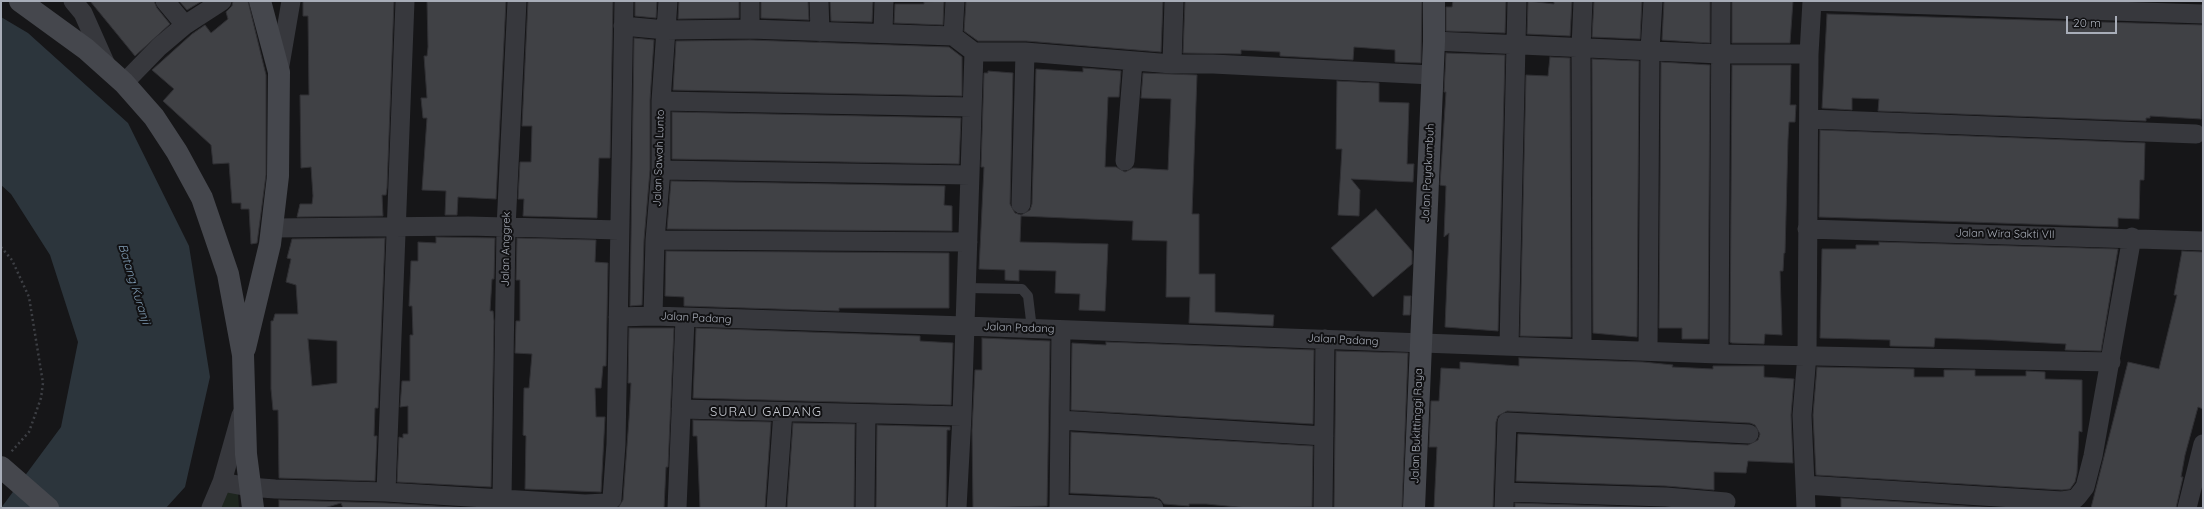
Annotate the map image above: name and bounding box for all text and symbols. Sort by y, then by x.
scale bar [2068,8,2119,34]
text: 20 m [2073,15,2101,30]
street label: Jalan Sawah Lunto [651,109,667,207]
street label: Jalan Payakumbuh [1419,123,1437,223]
street label: Jalan Anggrek [499,211,513,287]
street label: Jalan Wira Sakti VII [1955,227,2055,241]
water label: Batang Kuranji [115,242,153,326]
street label: Jalan Padang [660,310,732,326]
street label: Jalan Padang [983,320,1055,336]
street label: Jalan Padang [1307,332,1379,348]
street label: Jalan Bukittinggi Raya [1408,368,1426,484]
district label: SURAU GADANG [710,404,822,420]

